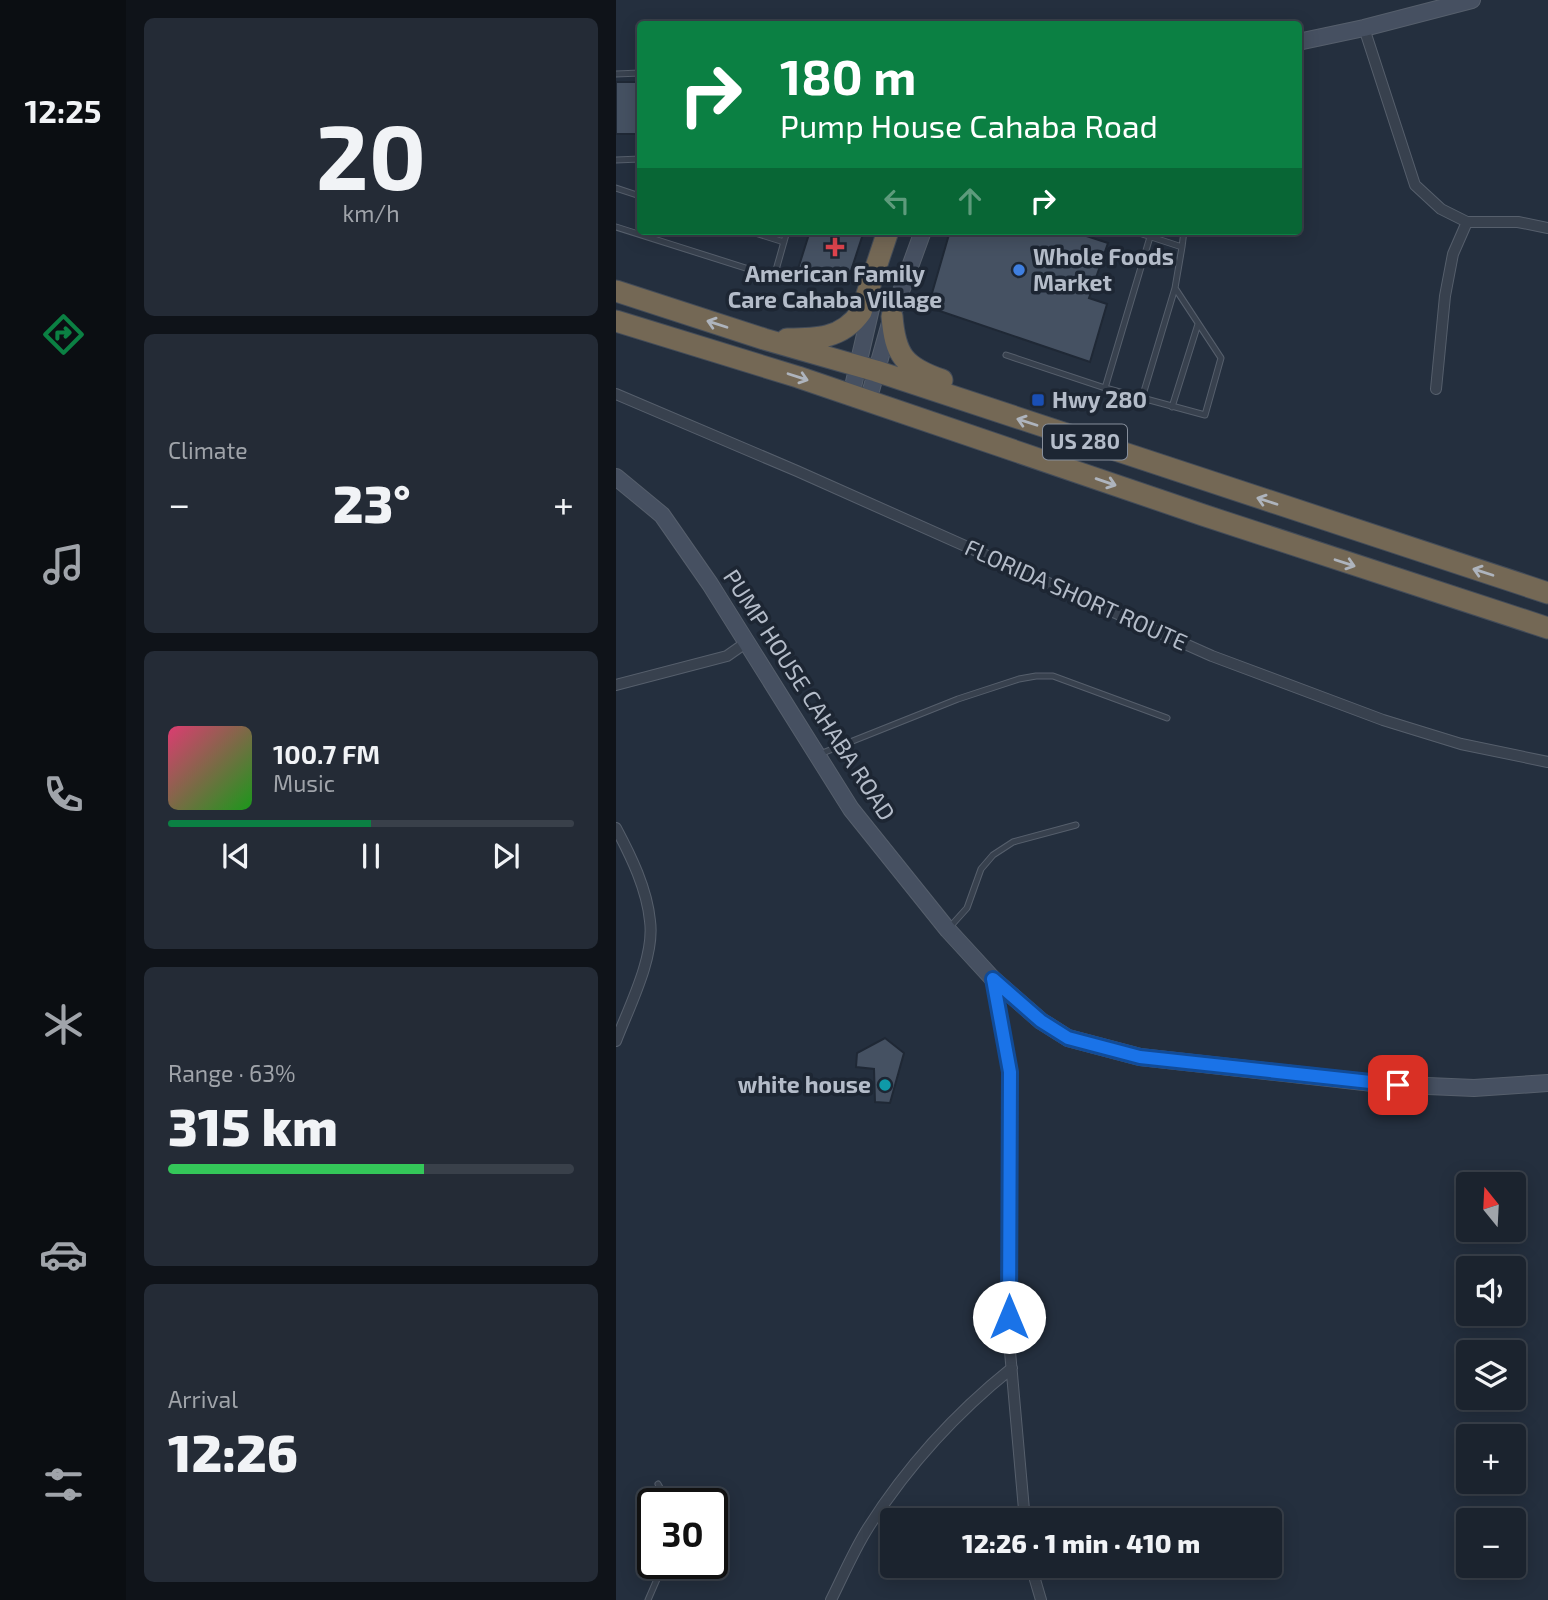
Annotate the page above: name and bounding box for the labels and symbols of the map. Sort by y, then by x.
marker: American Family Care Cahaba Village [825,237,845,257]
place label: Whole Foods Market [1033,242,1174,296]
place label: American Family Care Cahaba Village [728,259,942,313]
marker: Whole Foods Market [1011,262,1027,278]
one-way arrow [707,317,729,329]
one-way arrow [787,372,809,384]
place label: Hwy 280 [1052,385,1147,413]
marker: Hwy 280 [1030,392,1046,408]
one-way arrow [1017,415,1039,428]
road number: US 280 [1043,424,1127,460]
one-way arrow [1095,477,1117,489]
one-way arrow [1256,494,1278,506]
street label: FLORIDA SHORT ROUTE [961,532,1192,656]
one-way arrow [1334,558,1356,570]
street label: PUMP HOUSE CAHABA ROAD [718,564,902,825]
one-way arrow [1472,564,1494,577]
pin [1368,1055,1428,1115]
place label: white house [738,1070,871,1098]
marker: white house [877,1077,893,1093]
north arrow [1456,1172,1526,1242]
position arrow [972,1280,1046,1354]
speed limit sign: 30 [637,1488,728,1579]

